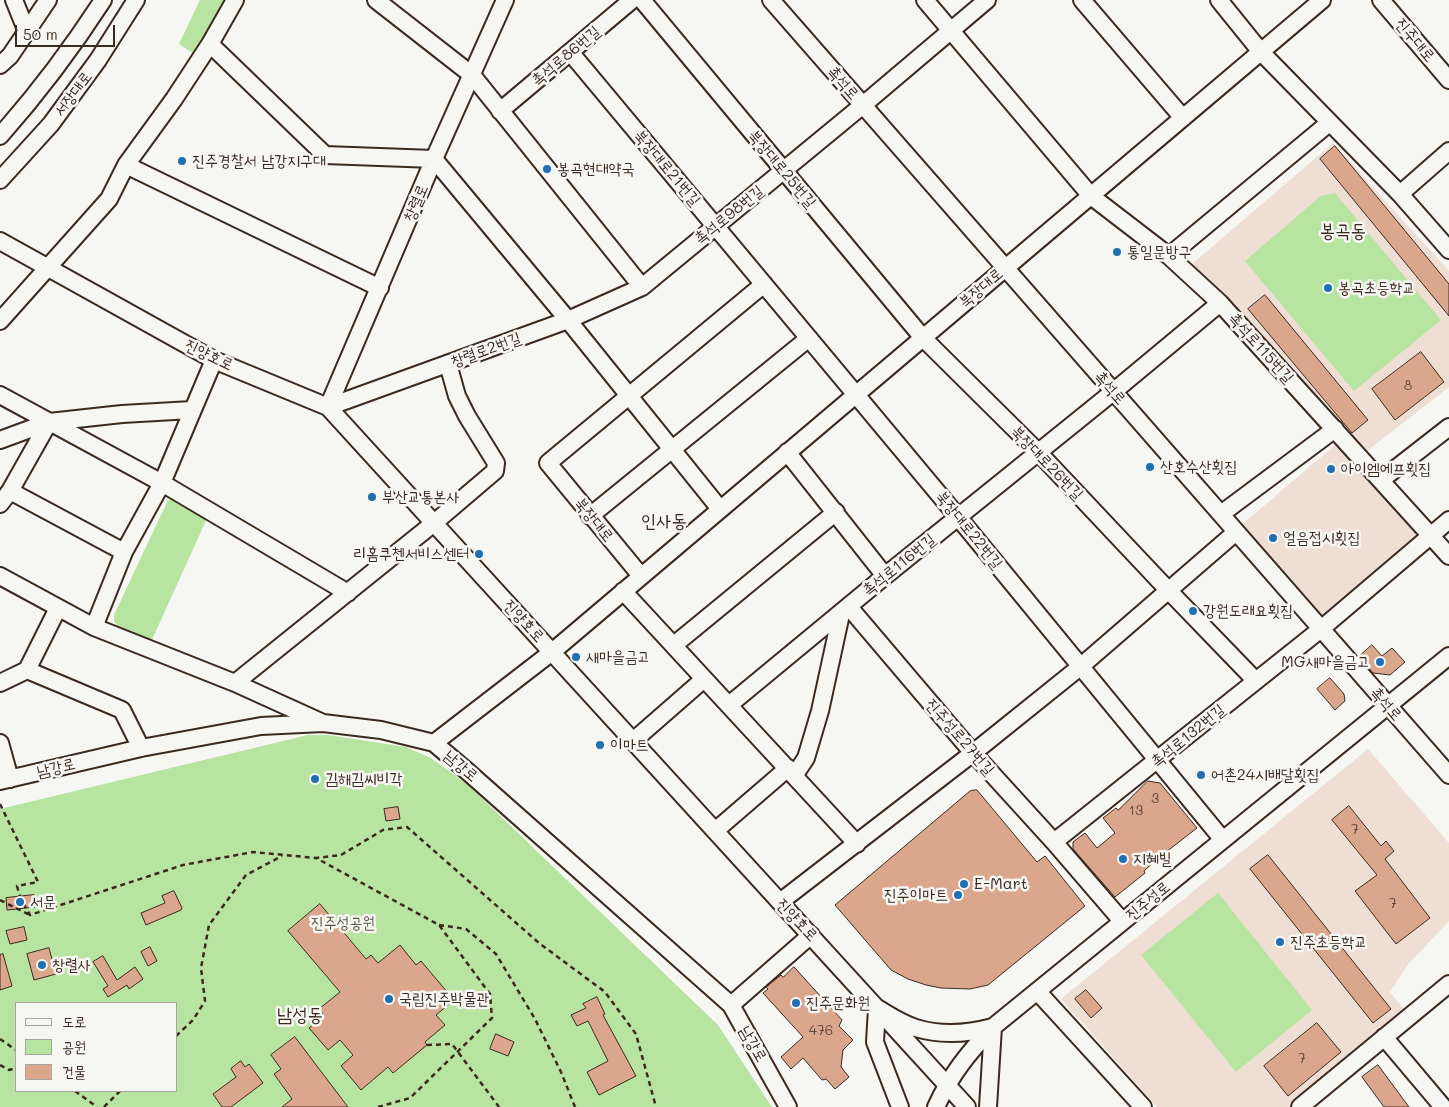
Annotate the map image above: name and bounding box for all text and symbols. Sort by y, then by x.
street label: 진주대로 [1391,14,1439,66]
scale bar [18,15,118,47]
street label: 촉석로86번길 [528,22,604,90]
text: 50 m [23,24,58,44]
street label: 촉석로 [823,62,863,104]
street label: 서장대로 [50,68,96,120]
street label: 북장대로21번길 [630,126,704,210]
street label: 북장대로25번길 [744,126,820,212]
place label: 진주경찰서 남강지구대 [192,151,326,171]
marker: 진주경찰서 남강지구대 [176,155,188,167]
place label: 봉곡현대약국 [557,159,634,179]
marker: 봉곡현대약국 [541,163,553,175]
street label: 창렬로 [400,181,432,225]
street label: 촉석로98번길 [691,181,767,249]
district label: 봉곡동 [1320,220,1366,242]
place label: 통일문방구 [1127,242,1191,262]
marker: 통일문방구 [1111,246,1123,258]
street label: 북장대로 [955,264,1007,312]
place label: 봉곡초등학교 [1338,278,1415,298]
marker: 봉곡초등학교 [1322,282,1334,294]
street label: 촉석로115번길 [1224,309,1298,387]
street label: 창렬로2번길 [448,328,524,372]
street label: 진양호로 [182,335,236,375]
street label: 촉석로 [1090,367,1130,409]
house number: 8 [1404,378,1412,394]
street label: 북장대로26번길 [1007,422,1087,504]
place label: 산호수산횟집 [1160,457,1237,477]
place label: 아이엠에프횟집 [1341,459,1431,479]
marker: 산호수산횟집 [1144,461,1156,473]
marker: 아이엠에프횟집 [1325,463,1337,475]
place label: 부산교통본사 [382,487,459,507]
street label: 북장대로22번길 [932,487,1006,573]
marker: 부산교통본사 [366,491,378,503]
street label: 북장대로 [570,494,618,546]
district label: 인사동 [641,510,687,532]
place label: 얼음접시횟집 [1283,528,1360,548]
street label: 촉석로116번길 [859,530,939,600]
marker: 얼음접시횟집 [1267,532,1279,544]
place label: 리홈쿠첸서비스센터 [353,544,469,564]
marker: 리홈쿠첸서비스센터 [473,548,485,560]
street label: 진양호로 [500,595,548,647]
place label: 강원도래요횟집 [1203,601,1293,621]
marker: 강원도래요횟집 [1187,605,1199,617]
place label: 새마을금고 [586,647,650,667]
marker: 새마을금고 [570,651,582,663]
place label: MG새마을금고 [1281,652,1370,672]
marker: MG새마을금고 [1374,656,1386,668]
street label: 촉석로 [1366,683,1406,725]
street label: 진주성로27번길 [922,695,998,779]
street label: 촉석로132번길 [1147,700,1229,772]
place label: 이마트 [610,735,649,755]
marker: 이마트 [594,739,606,751]
street label: 남강로 [440,746,482,786]
street label: 남강로 [35,754,77,782]
place label: 어촌24시배달횟집 [1211,765,1319,785]
place label: 김해김씨비각 [325,769,402,789]
marker: 어촌24시배달횟집 [1195,769,1207,781]
marker: 김해김씨비각 [309,773,321,785]
house number: 3 [1151,791,1159,807]
house number: 13 [1129,803,1143,819]
house number: 7 [1351,822,1359,838]
place label: 지혜빌 [1133,849,1172,869]
marker: 지혜빌 [1117,853,1129,865]
place label: E-Mart [974,874,1028,894]
street label: 진주성로 [1122,877,1174,925]
marker: E-Mart [958,878,970,890]
place label: 진주이마트 [884,885,948,905]
marker: 진주이마트 [952,889,964,901]
place label: 서문 [30,892,56,912]
street label: 진양호로 [772,895,822,945]
marker: 서문 [14,896,26,908]
house number: 7 [1389,896,1397,912]
park label: 진주성공원 [311,913,375,933]
place label: 진주초등학교 [1290,932,1367,952]
marker: 진주초등학교 [1274,936,1286,948]
place label: 창렬사 [52,955,91,975]
marker: 창렬사 [36,959,48,971]
place label: 국립진주박물관 [399,989,489,1009]
marker: 국립진주박물관 [383,993,395,1005]
place label: 진주문화원 [806,993,870,1013]
marker: 진주문화원 [790,997,802,1009]
legend [15,1002,178,1092]
district label: 남성동 [277,1004,323,1026]
text: 도로 [62,1011,86,1031]
street label: 남강로 [735,1022,771,1066]
house number: 476 [809,1023,833,1039]
text: 공원 [62,1036,86,1056]
house number: 7 [1298,1051,1306,1067]
text: 건물 [62,1061,86,1081]

